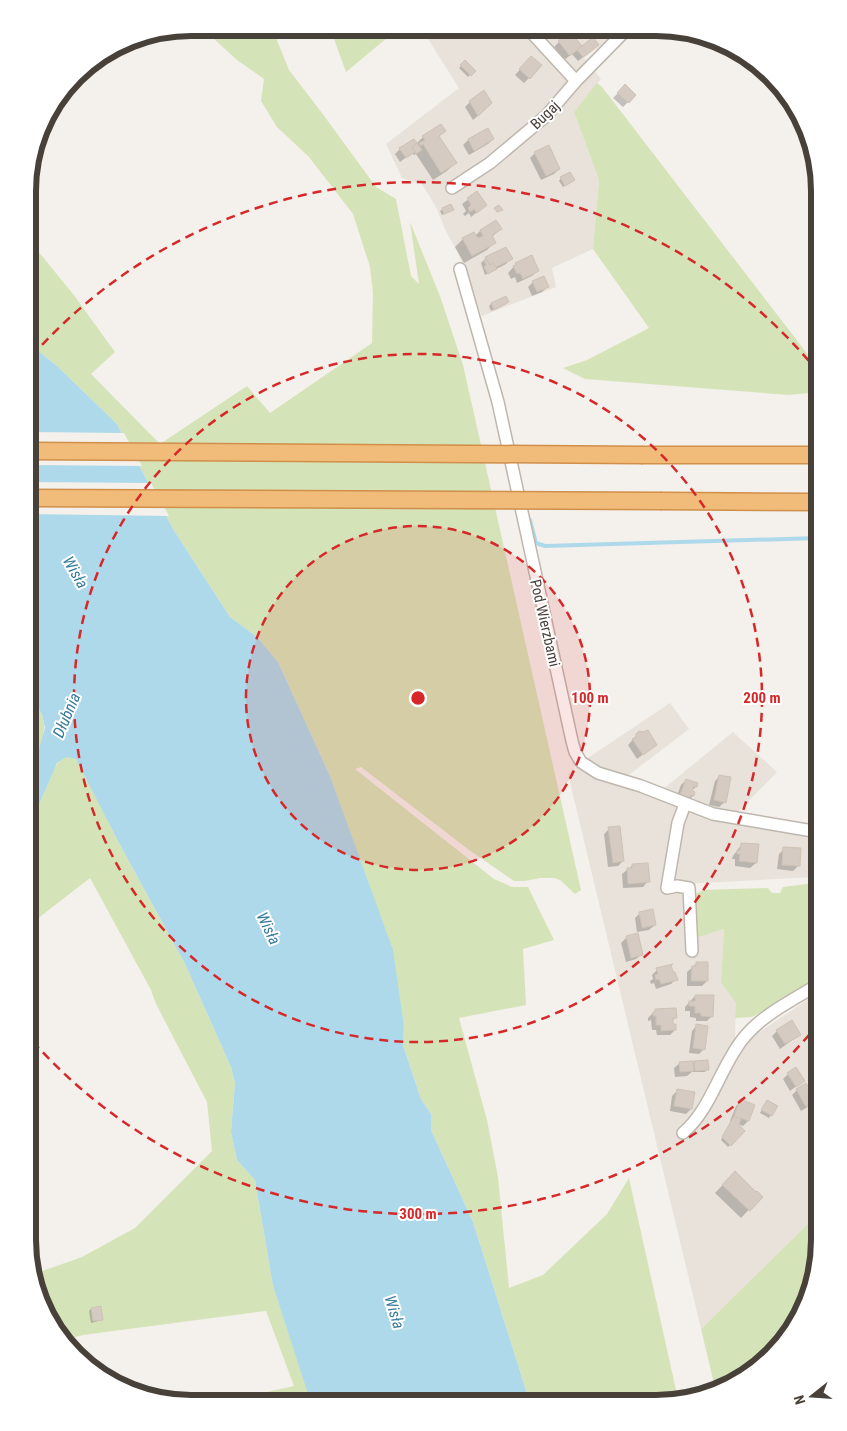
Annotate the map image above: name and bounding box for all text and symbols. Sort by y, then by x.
street label: Bugaj [527,97,563,133]
water label: Wisła [59,553,92,592]
street label: Pod Wierzbami [526,578,564,668]
centre of rings [409,689,427,707]
text: 100 m [571,689,609,707]
text: 200 m [743,689,781,707]
water label: Dłubnia [49,690,84,740]
water label: Wisła [253,909,284,948]
text: 300 m [399,1205,437,1223]
water label: Wisła [380,1293,409,1331]
north arrow [787,1371,837,1421]
text: N [791,1393,808,1406]

